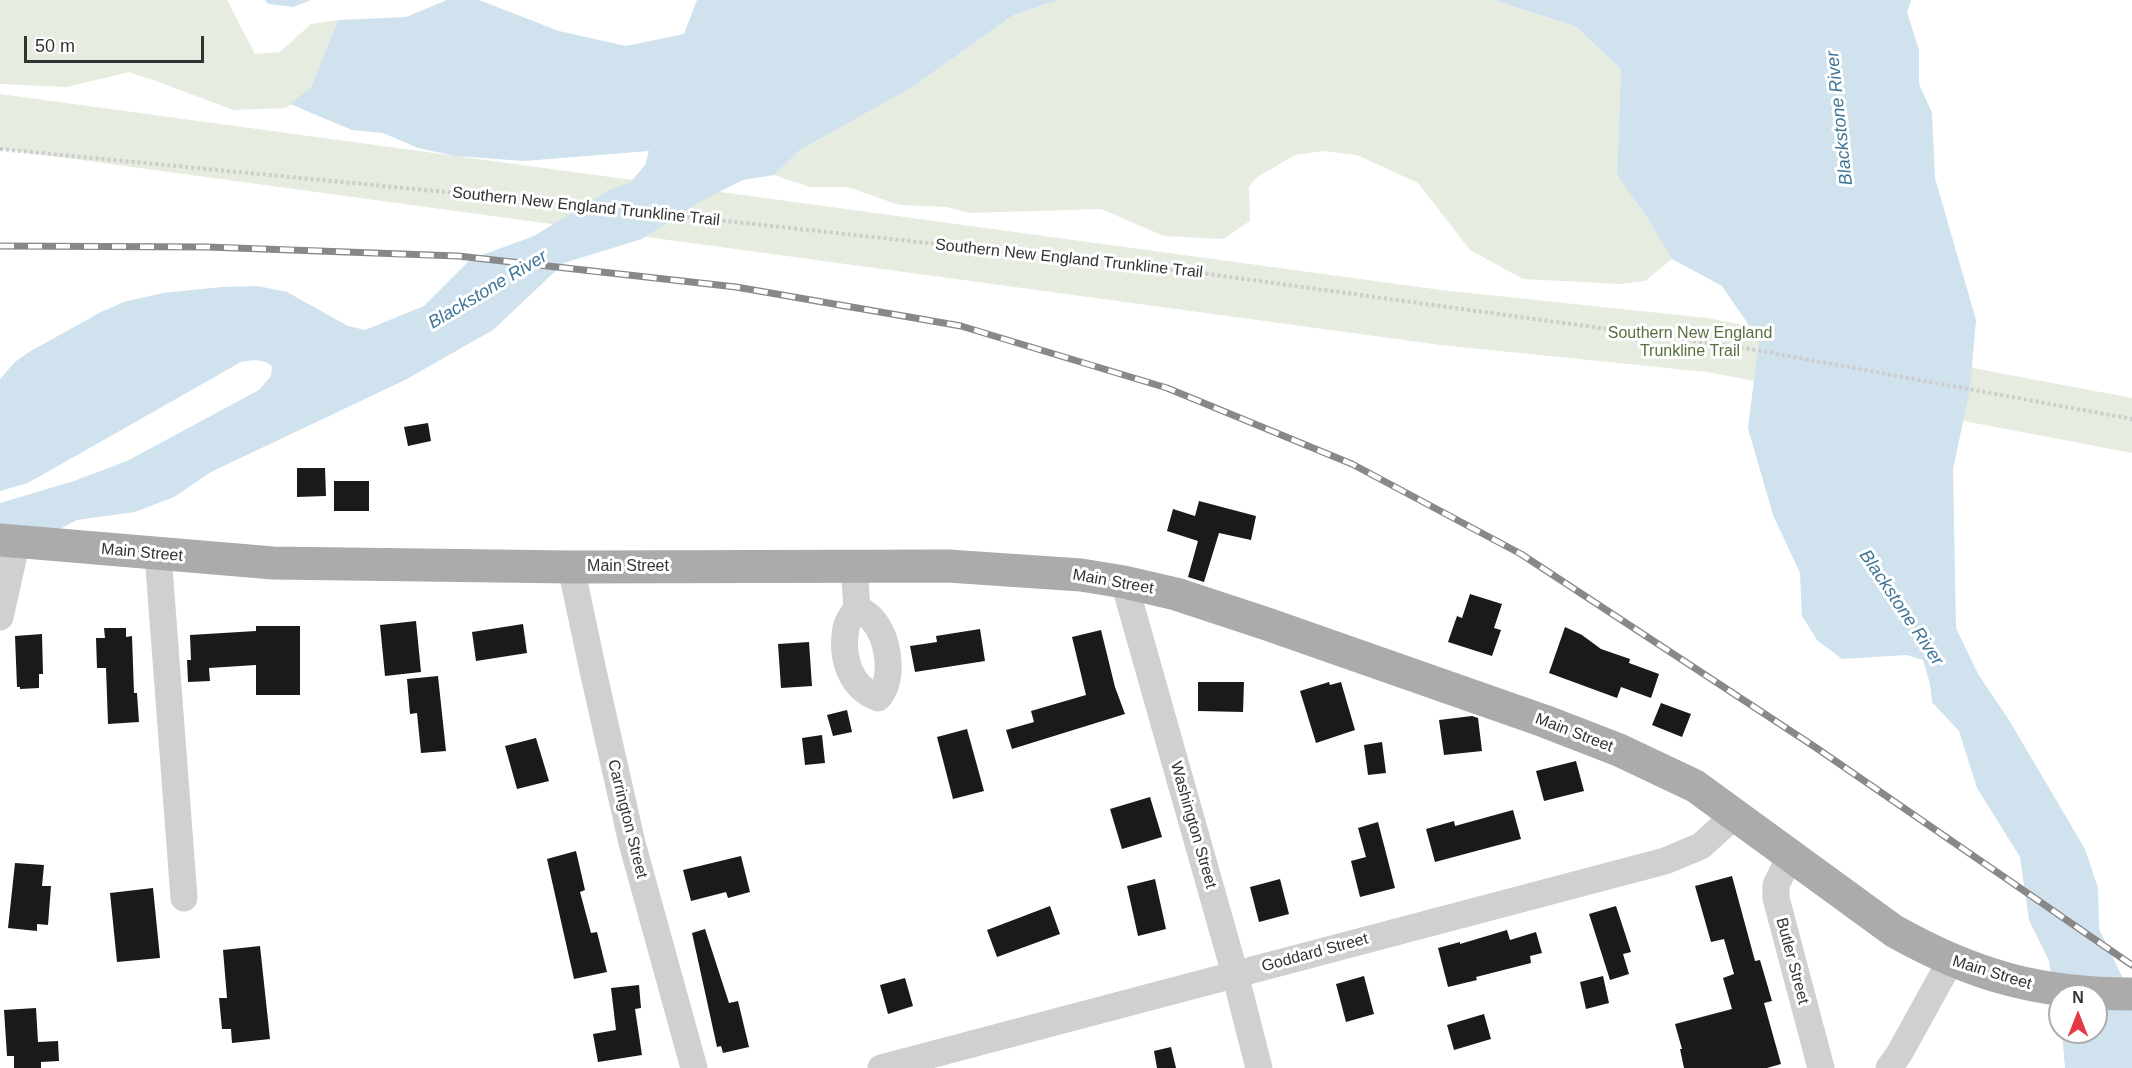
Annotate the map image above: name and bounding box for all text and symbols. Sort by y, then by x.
scale bar [27,24,207,62]
text: 50 m [35,36,75,56]
water label: Blackstone River [1822,50,1858,186]
street label: Southern New England Trunkline Trail [451,183,721,231]
street label: Southern New England Trunkline Trail [934,235,1204,283]
water label: Blackstone River [425,246,551,334]
park label: Southern New England Trunkline Trail [1608,324,1772,362]
street label: Main Street [100,540,184,566]
water label: Blackstone River [1854,546,1948,670]
street label: Main Street [587,557,669,577]
street label: Main Street [1071,565,1155,599]
street label: Main Street [1532,709,1616,757]
street label: Carrington Street [603,758,651,880]
street label: Washington Street [1166,759,1220,891]
street label: Butler Street [1771,916,1813,1006]
street label: Goddard Street [1260,930,1370,976]
street label: Main Street [1950,952,2034,994]
north arrow [2048,984,2108,1044]
text: N [2072,989,2084,1006]

